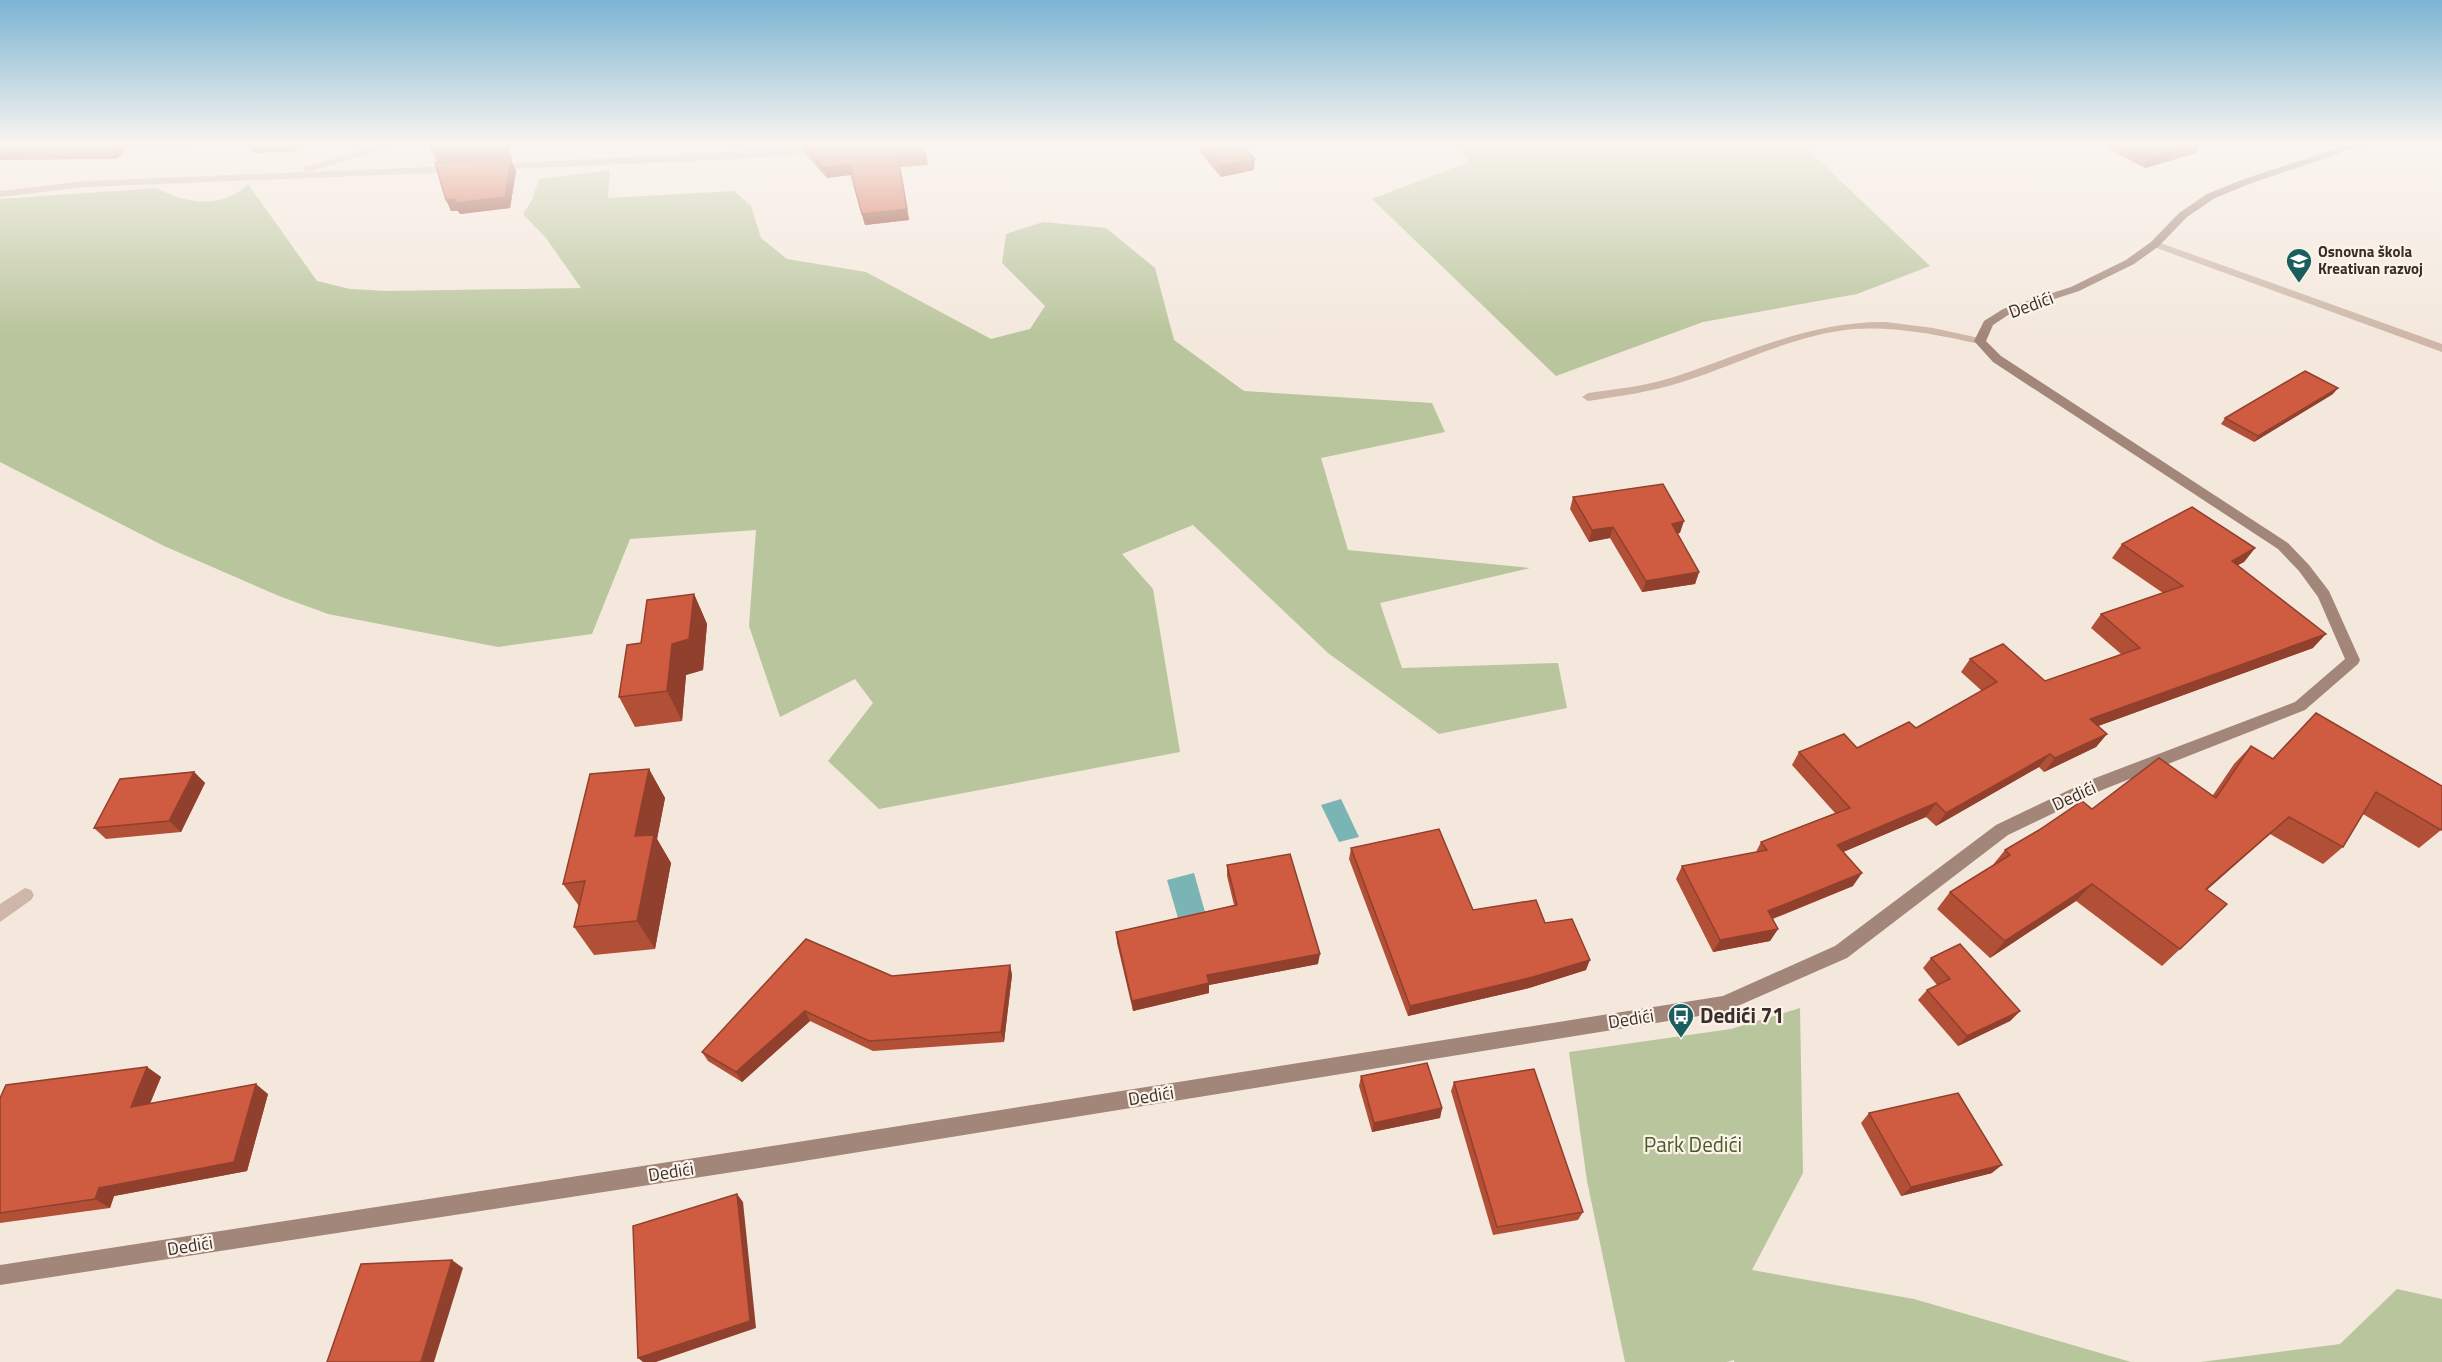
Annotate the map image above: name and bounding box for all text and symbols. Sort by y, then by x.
place label: Osnovna škola Kreativan razvoj [2318,240,2423,280]
school or university icon: Osnovna škola Kreativan razvoj [2284,246,2314,284]
street label: Dedići [2005,284,2057,325]
street label: Dedići [2047,774,2100,817]
place label: Dedići 71 [1700,999,1784,1031]
bus stop icon: Dedići 71 [1666,1001,1696,1039]
street label: Dedići [1606,1002,1656,1035]
street label: Dedići [1126,1079,1176,1112]
park label: Park Dedići [1644,1128,1742,1160]
street label: Dedići [646,1155,696,1188]
street label: Dedići [165,1229,215,1262]

